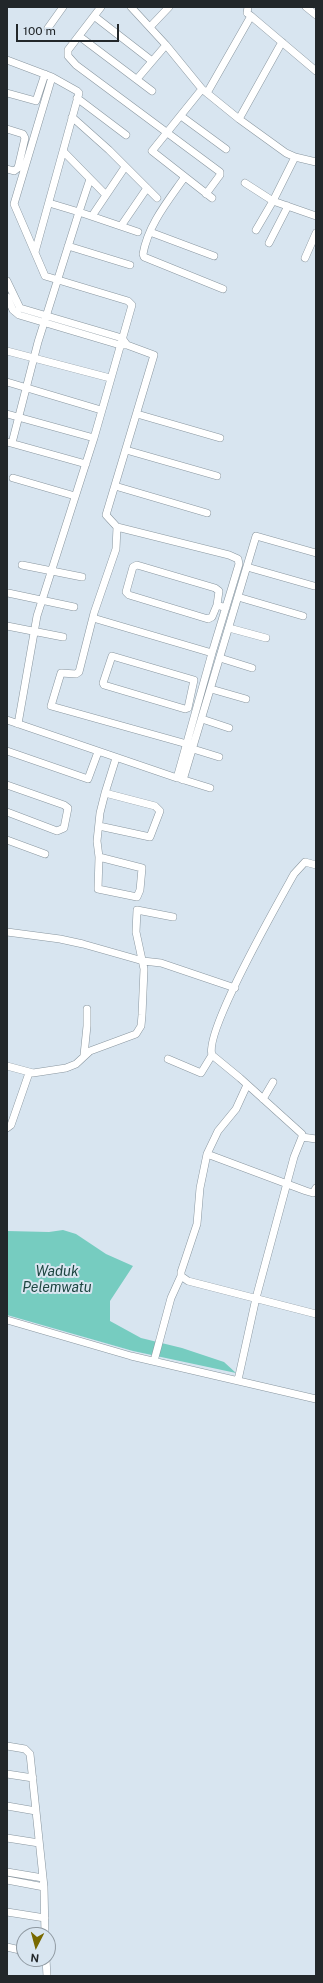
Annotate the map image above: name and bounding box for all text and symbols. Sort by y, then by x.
scale bar [18,16,121,42]
text: 100 m [23,24,56,38]
water label: Waduk Pelemwatu [22,1264,92,1296]
north arrow [16,1927,56,1967]
text: N [30,1952,40,1964]

